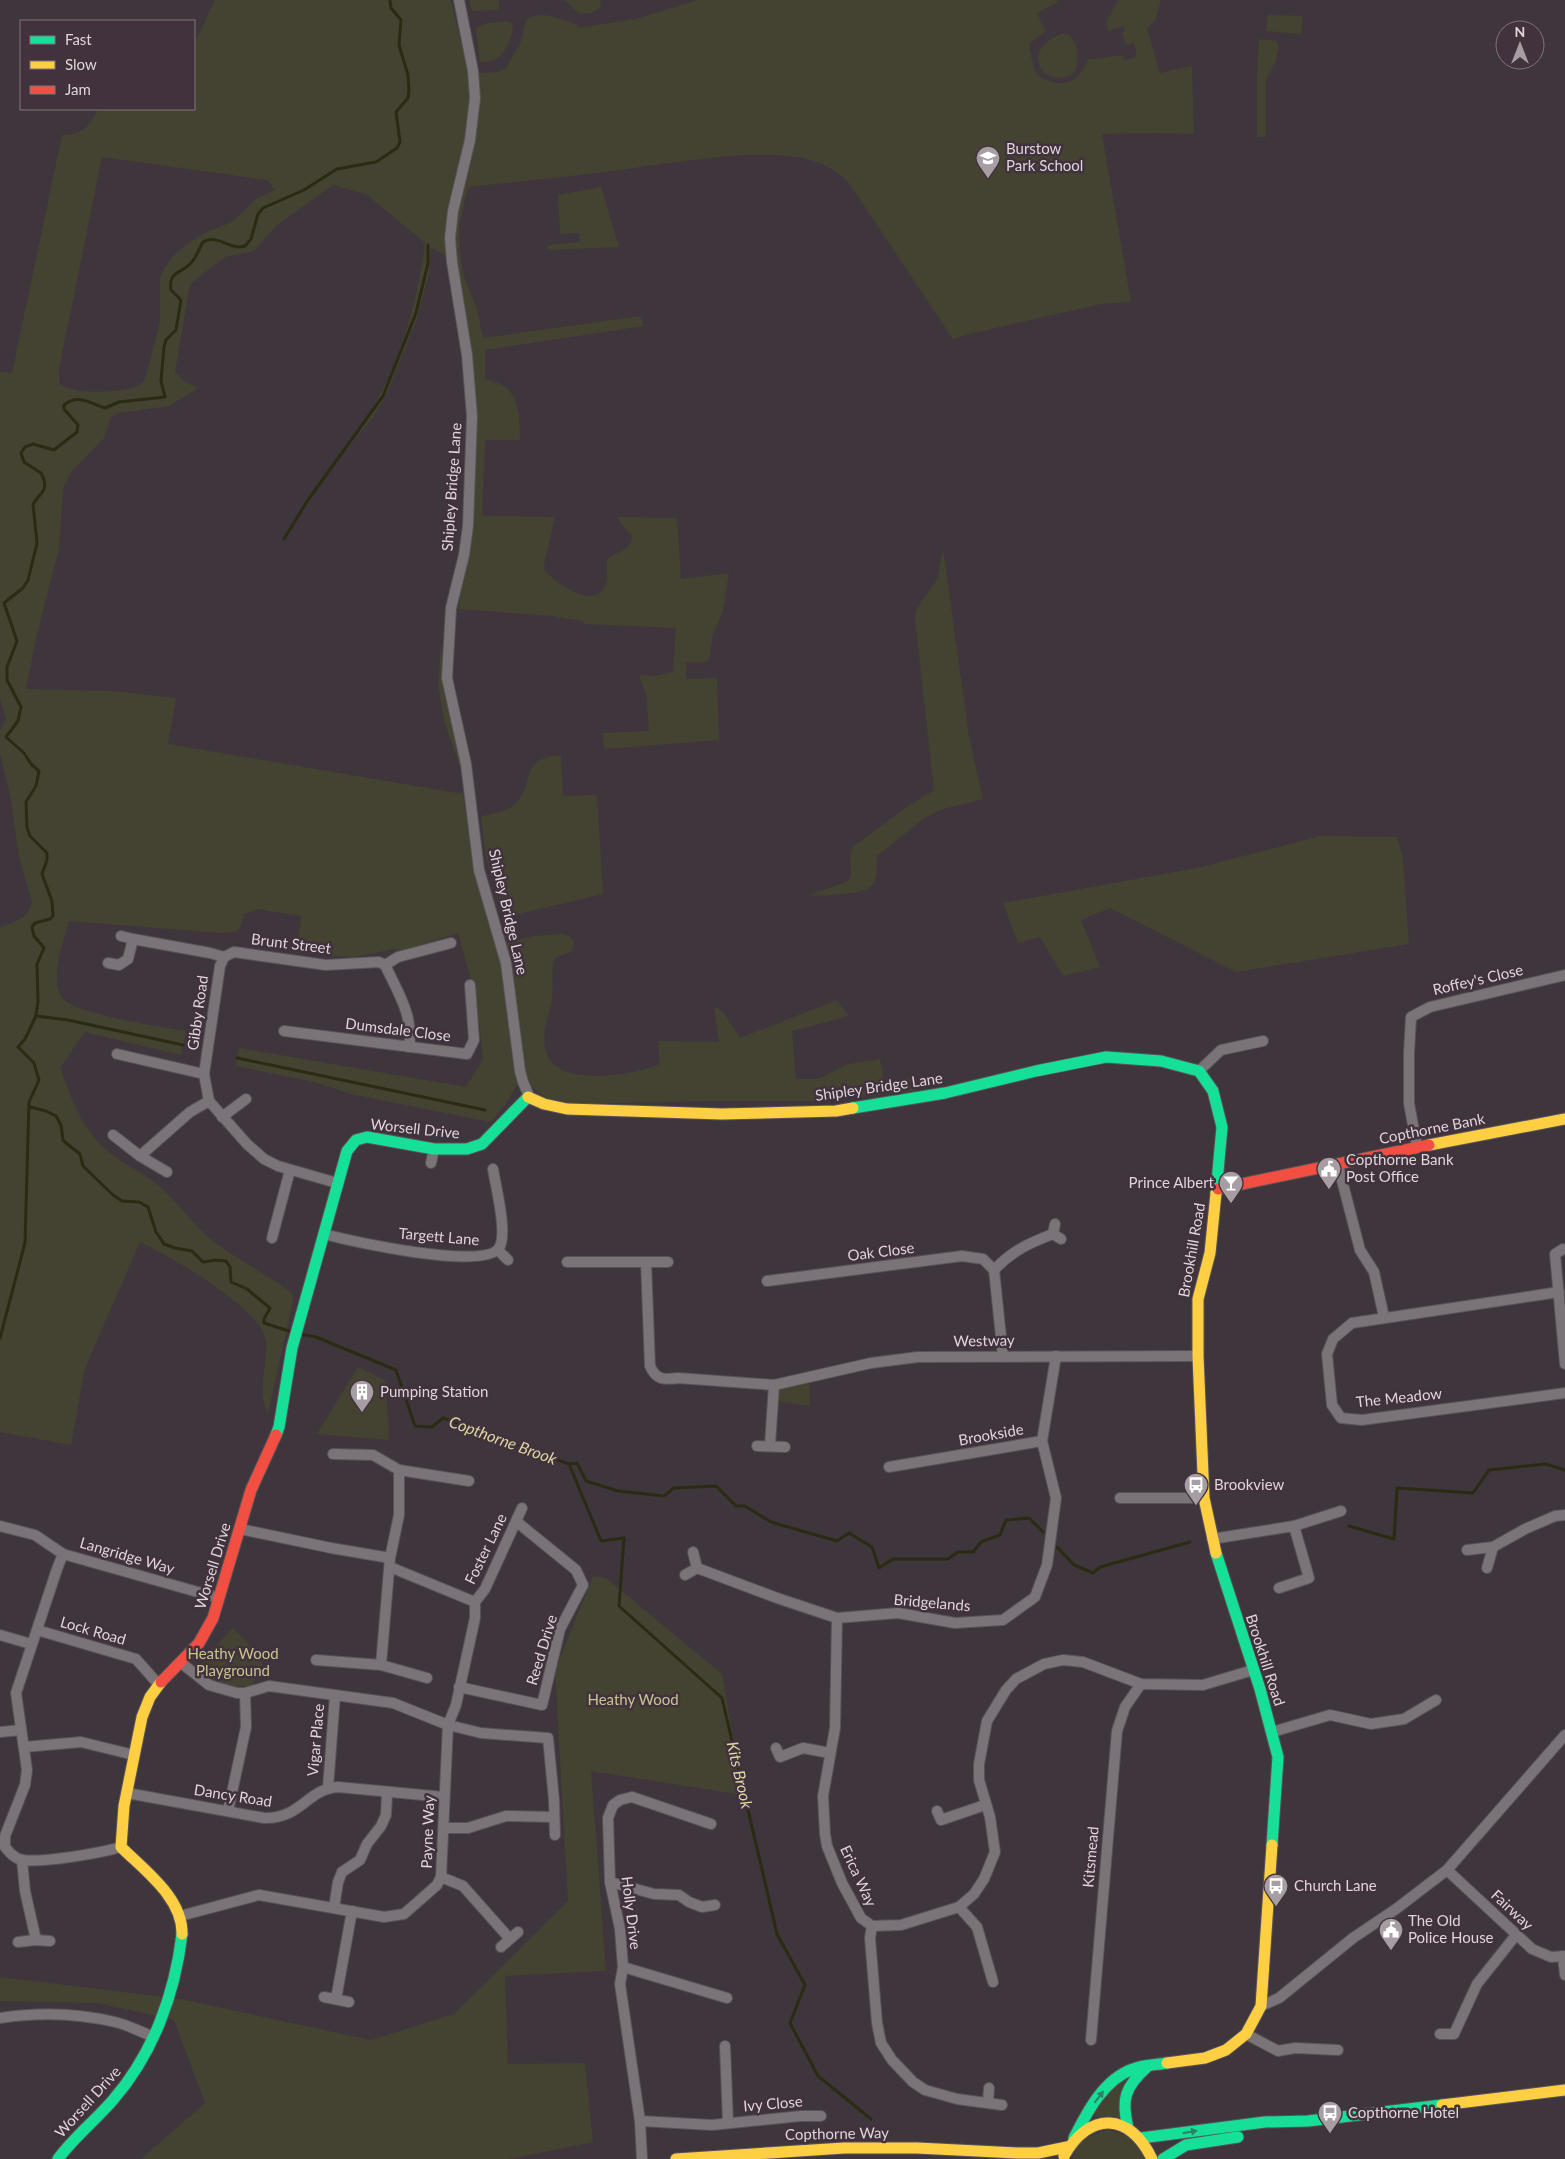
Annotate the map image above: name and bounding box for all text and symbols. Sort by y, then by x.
legend [20,20,195,110]
north arrow [1495,20,1545,70]
text: N [1515,23,1525,40]
text: Fast [65,30,92,48]
text: Slow [65,55,97,73]
text: Jam [65,80,91,98]
place label: Burstow Park School [1006,139,1083,174]
school or university icon: Burstow Park School [975,145,1001,179]
street label: Shipley Bridge Lane [438,422,464,552]
street label: Shipley Bridge Lane [486,847,532,977]
street label: Brunt Street [250,929,333,957]
street label: Roffey's Close [1431,960,1525,998]
street label: Gibby Road [183,974,211,1052]
street label: Dumsdale Close [344,1014,452,1044]
street label: Shipley Bridge Lane [814,1068,944,1104]
street label: Copthorne Bank [1377,1109,1487,1147]
street label: Worsell Drive [370,1114,461,1142]
place label: Copthorne Bank Post Office [1346,1150,1454,1185]
public building icon: Copthorne Bank Post Office [1316,1156,1342,1190]
bar icon: Prince Albert [1218,1170,1244,1204]
place label: Prince Albert [1129,1173,1215,1191]
street label: Brookhill Road [1174,1201,1208,1298]
street label: Targett Lane [398,1224,480,1249]
street label: Oak Close [846,1238,915,1264]
street label: Westway [953,1330,1015,1350]
building icon: Pumping Station [349,1379,375,1413]
place label: Pumping Station [380,1382,488,1400]
street label: The Meadow [1355,1384,1443,1410]
water label: Copthorne Brook [447,1411,560,1468]
street label: Brookside [957,1419,1025,1449]
bus stop icon: Brookview [1183,1472,1209,1506]
place label: Brookview [1214,1475,1284,1493]
street label: Foster Lane [460,1510,510,1587]
street label: Worsell Drive [190,1520,234,1611]
street label: Langridge Way [78,1533,177,1577]
street label: Bridgelands [893,1590,971,1614]
street label: Lock Road [58,1612,128,1648]
street label: Reed Drive [522,1612,560,1687]
street label: Brookhill Road [1243,1612,1289,1708]
park label: Heathy Wood Playground [187,1644,279,1679]
park label: Heathy Wood [587,1690,679,1708]
street label: Vigar Place [303,1703,327,1777]
water label: Kits Brook [724,1740,758,1811]
street label: Dancy Road [193,1780,273,1810]
street label: Payne Way [417,1795,437,1869]
street label: Kitsmead [1078,1825,1102,1888]
street label: Erica Way [837,1842,881,1909]
bus stop icon: Church Lane [1263,1873,1289,1907]
street label: Holly Drive [619,1875,645,1951]
place label: Church Lane [1294,1876,1377,1894]
street label: Fairway [1488,1885,1538,1933]
place label: The Old Police House [1408,1911,1494,1946]
public building icon: The Old Police House [1378,1917,1404,1951]
street label: Worsell Drive [51,2062,124,2141]
street label: Ivy Close [743,2091,803,2115]
one-way arrow [1093,2091,1104,2104]
bus stop icon: Copthorne Hotel [1317,2100,1343,2134]
place label: Copthorne Hotel [1348,2103,1459,2121]
street label: Copthorne Way [785,2123,889,2143]
one-way arrow [1182,2128,1198,2136]

